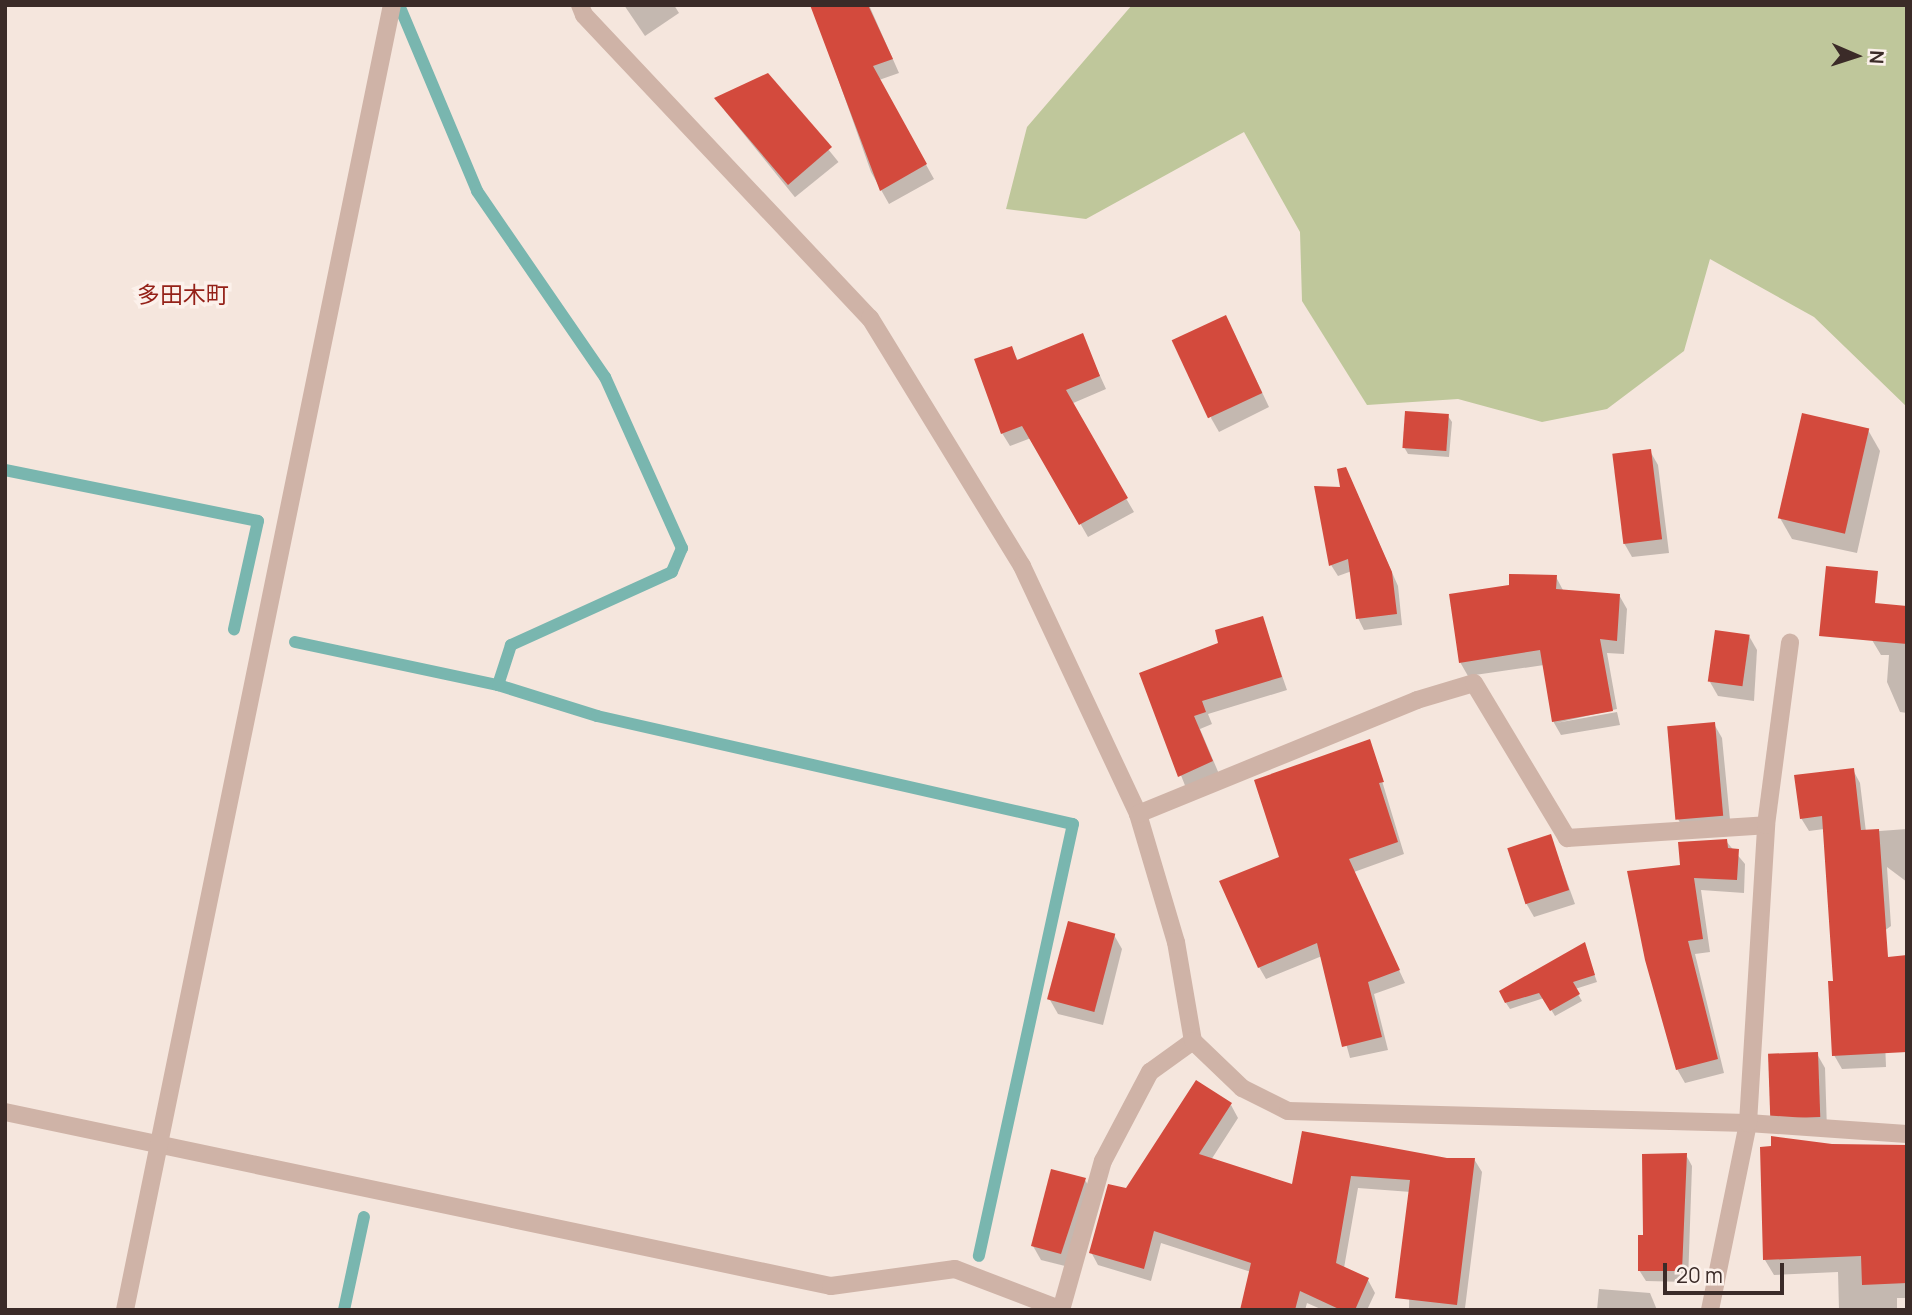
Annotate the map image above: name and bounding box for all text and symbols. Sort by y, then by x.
north arrow [1821,21,1891,91]
text: N [1864,50,1890,65]
district label: 多田木町 [137,280,229,308]
scale bar [1667,1248,1788,1292]
text: 20 m [1676,1261,1723,1289]

